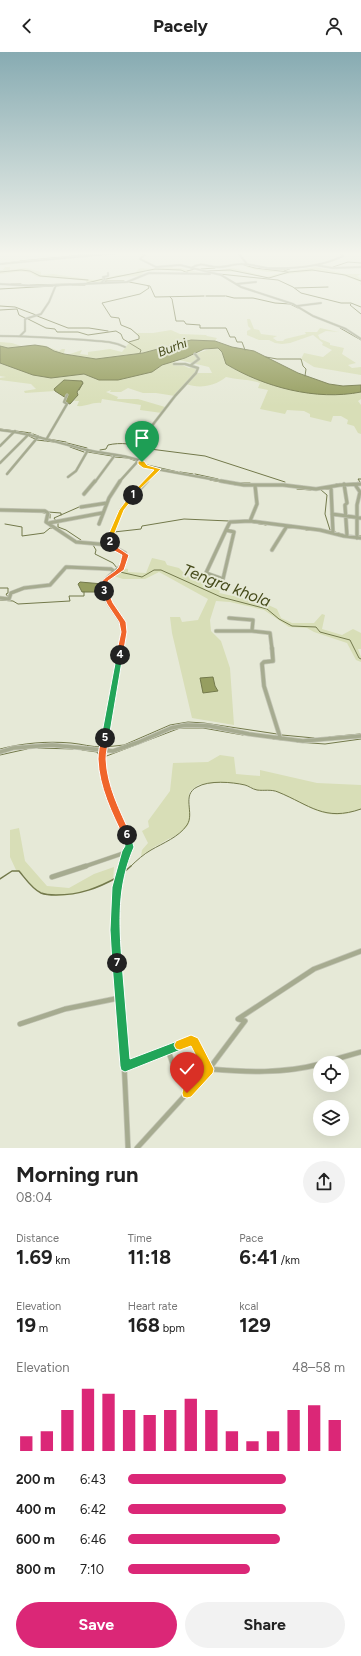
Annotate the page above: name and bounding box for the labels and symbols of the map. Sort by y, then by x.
water label: Burhi [156,335,190,360]
pin [125,421,159,462]
pin: 1 [123,485,143,505]
pin: 2 [100,532,120,552]
water label: Tengra khola [180,560,273,611]
pin: 3 [94,581,114,601]
pin: 4 [110,645,130,665]
pin: 5 [95,728,115,748]
pin: 6 [117,825,137,845]
pin: 7 [107,953,127,973]
pin [170,1052,204,1093]

